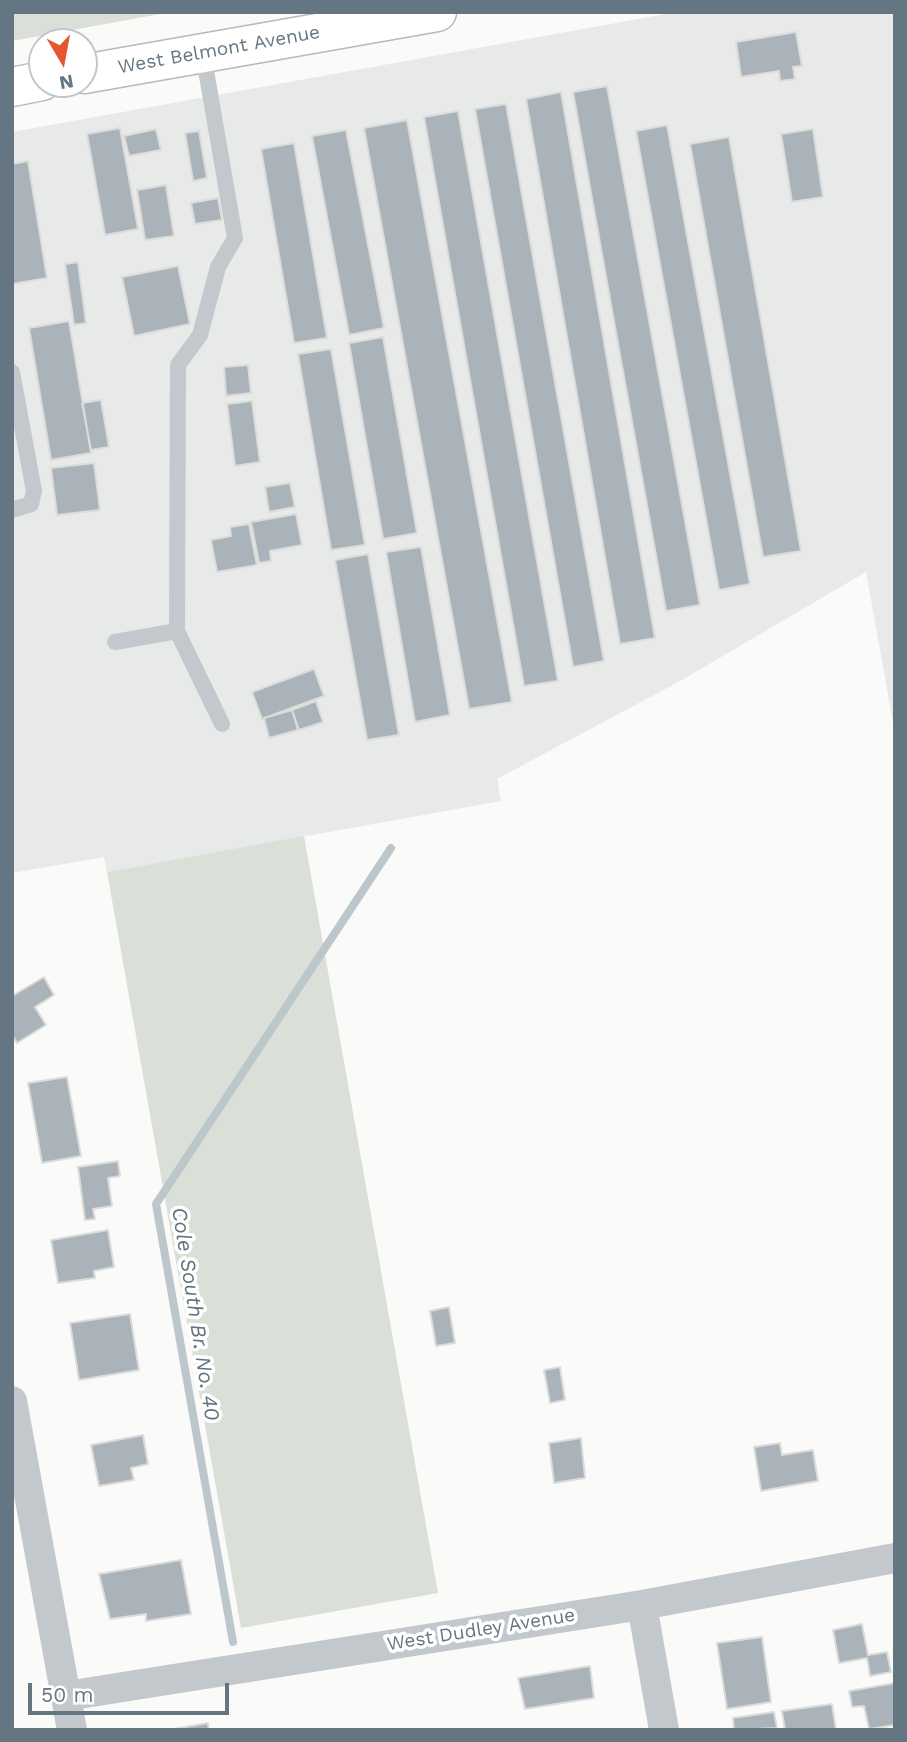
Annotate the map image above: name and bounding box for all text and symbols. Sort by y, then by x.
street label: West Belmont Avenue [116,21,322,79]
north arrow [28,28,98,98]
text: N [57,70,75,95]
water label: Cole South Br. No. 40 [166,1206,224,1422]
street label: West Dudley Avenue [385,1604,577,1656]
scale bar [32,1668,233,1712]
text: 50 m [41,1682,93,1707]

